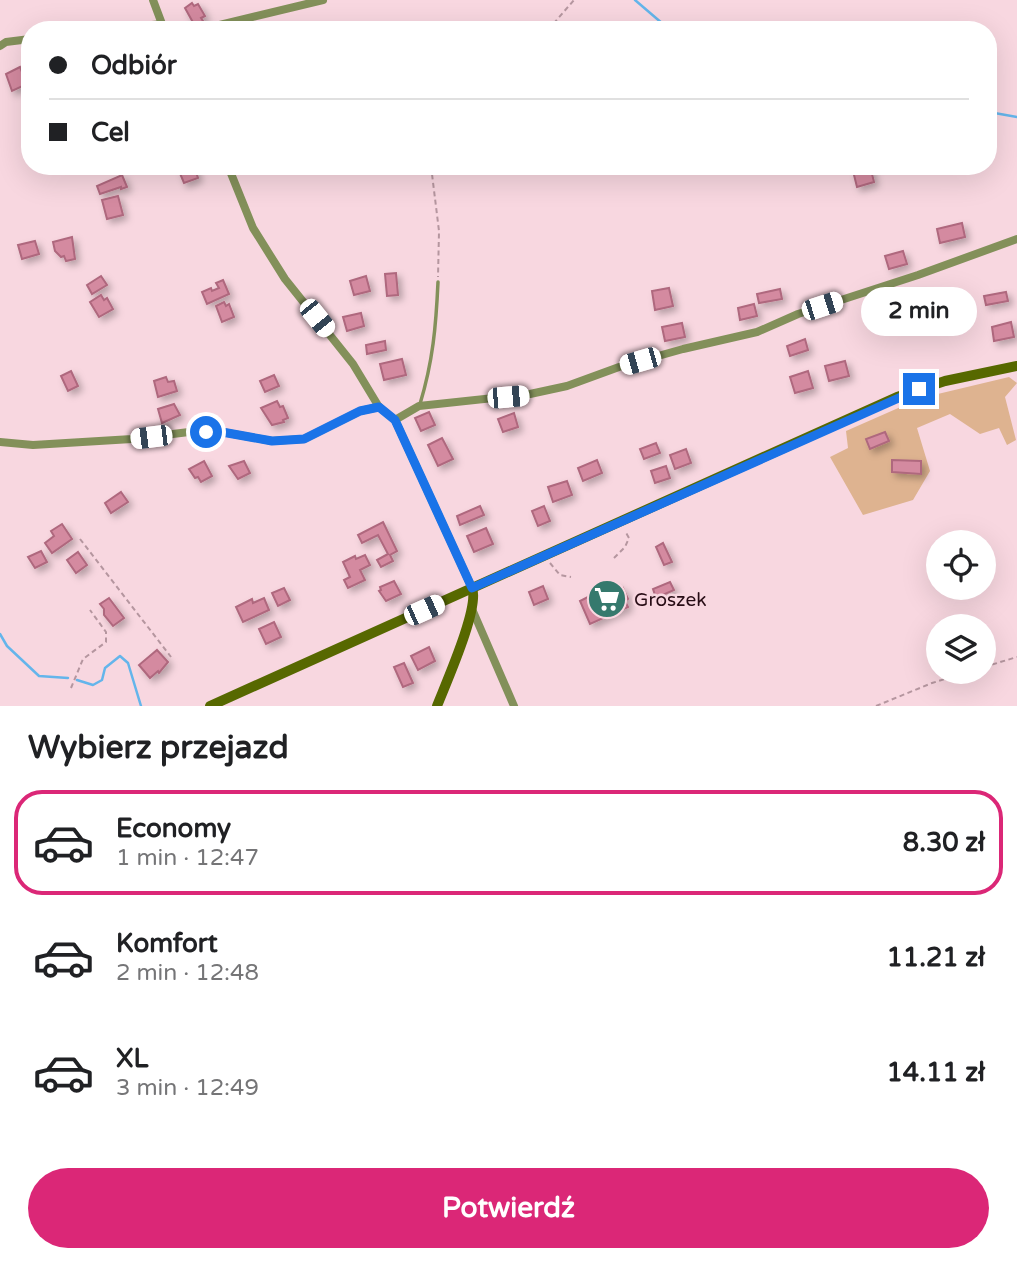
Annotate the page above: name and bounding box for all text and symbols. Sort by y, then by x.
text: Odbiór [91,50,177,81]
text: Cel [91,117,130,148]
callout: 2 min [861,288,977,336]
car [799,290,846,322]
car [296,295,339,341]
text: 2 min [888,297,950,325]
car [617,345,664,377]
route end [903,373,935,405]
car [487,385,530,409]
route start [190,416,222,448]
car [129,424,174,450]
map controls [926,530,996,684]
button: locate [926,530,996,600]
supermarket icon: Groszek [586,578,628,620]
place label: Groszek [634,589,707,611]
car [401,592,448,628]
button: layers [926,614,996,684]
text: Wybierz przejazd [28,729,289,767]
icon: car [32,811,95,874]
text: Economy [116,813,231,844]
text: 8.30 zł [903,827,985,858]
text: 1 min · 12:47 [116,844,259,872]
icon: car [32,926,95,989]
text: Komfort [116,928,218,959]
text: 11.21 zł [886,942,985,973]
text: 2 min · 12:48 [116,959,259,987]
icon: car [32,1041,95,1104]
text: XL [116,1043,148,1074]
text: 14.11 zł [886,1057,985,1088]
text: 3 min · 12:49 [116,1074,259,1102]
button: Potwierdź [28,1168,989,1248]

